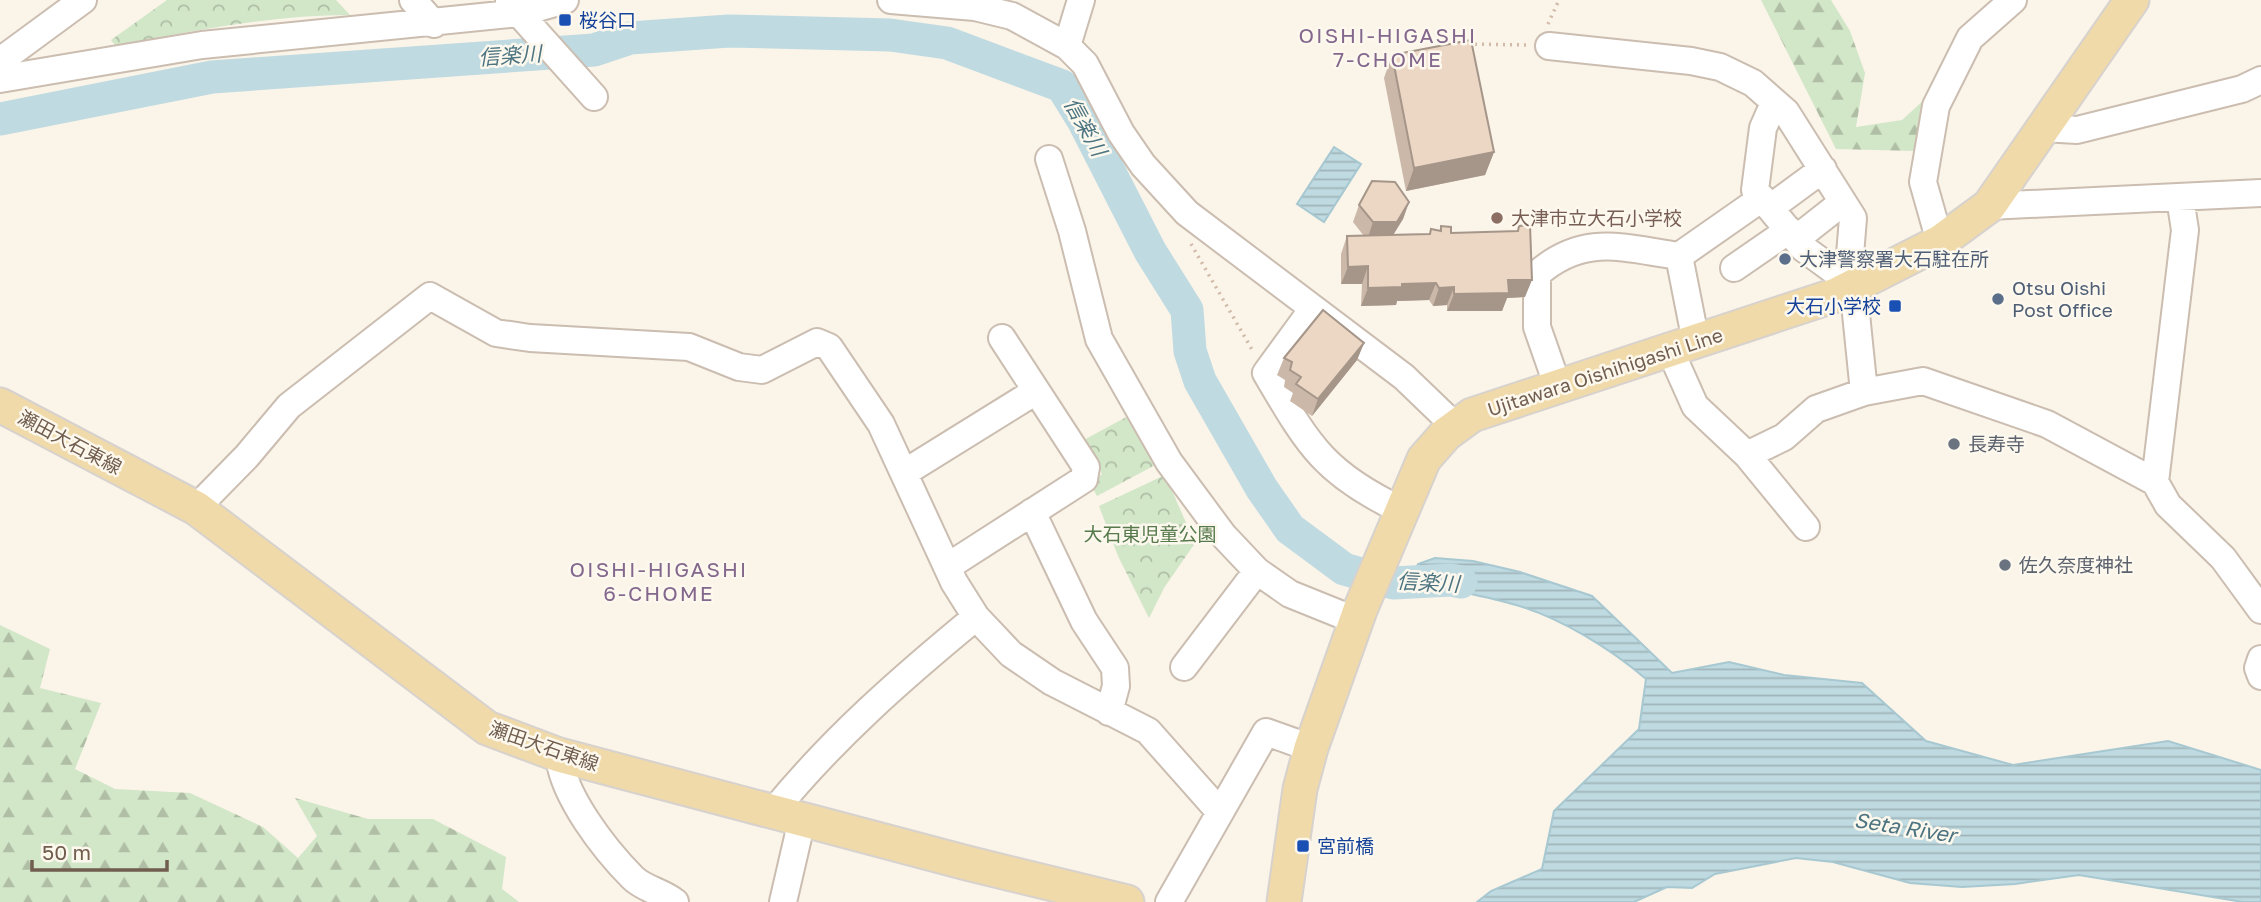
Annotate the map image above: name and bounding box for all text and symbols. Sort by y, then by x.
place label: 桜谷口 [579,8,636,31]
marker: 桜谷口 [557,12,573,28]
district label: OISHI-HIGASHI 7-CHOME [1299,22,1477,72]
water label: 信楽川 [478,40,544,70]
water label: 信楽川 [1059,93,1113,162]
place label: 大津市立大石小学校 [1511,206,1682,229]
marker: 大津市立大石小学校 [1489,210,1505,226]
place label: 大津警察署大石駐在所 [1799,247,1989,270]
marker: 大津警察署大石駐在所 [1777,251,1793,267]
place label: Otsu Oishi Post Office [2012,276,2113,321]
marker: Otsu Oishi Post Office [1990,291,2006,307]
place label: 大石小学校 [1786,294,1881,317]
marker: 大石小学校 [1887,298,1903,314]
street label: Ujitawara Oishihigashi Line [1484,323,1725,420]
street label: 瀬田大石東線 [15,405,126,478]
place label: 長寿寺 [1968,432,2025,455]
marker: 長寿寺 [1946,436,1962,452]
park label: 大石東児童公園 [1083,522,1217,545]
place label: 佐久奈度神社 [2019,553,2133,576]
district label: OISHI-HIGASHI 6-CHOME [570,556,748,606]
marker: 佐久奈度神社 [1997,557,2013,573]
water label: 信楽川 [1396,567,1462,597]
street label: 瀬田大石東線 [487,716,602,775]
water label: Seta River [1852,806,1961,848]
scale bar [32,828,166,872]
place label: 宮前橋 [1317,834,1374,857]
marker: 宮前橋 [1295,838,1311,854]
text: 50 m [42,839,91,865]

